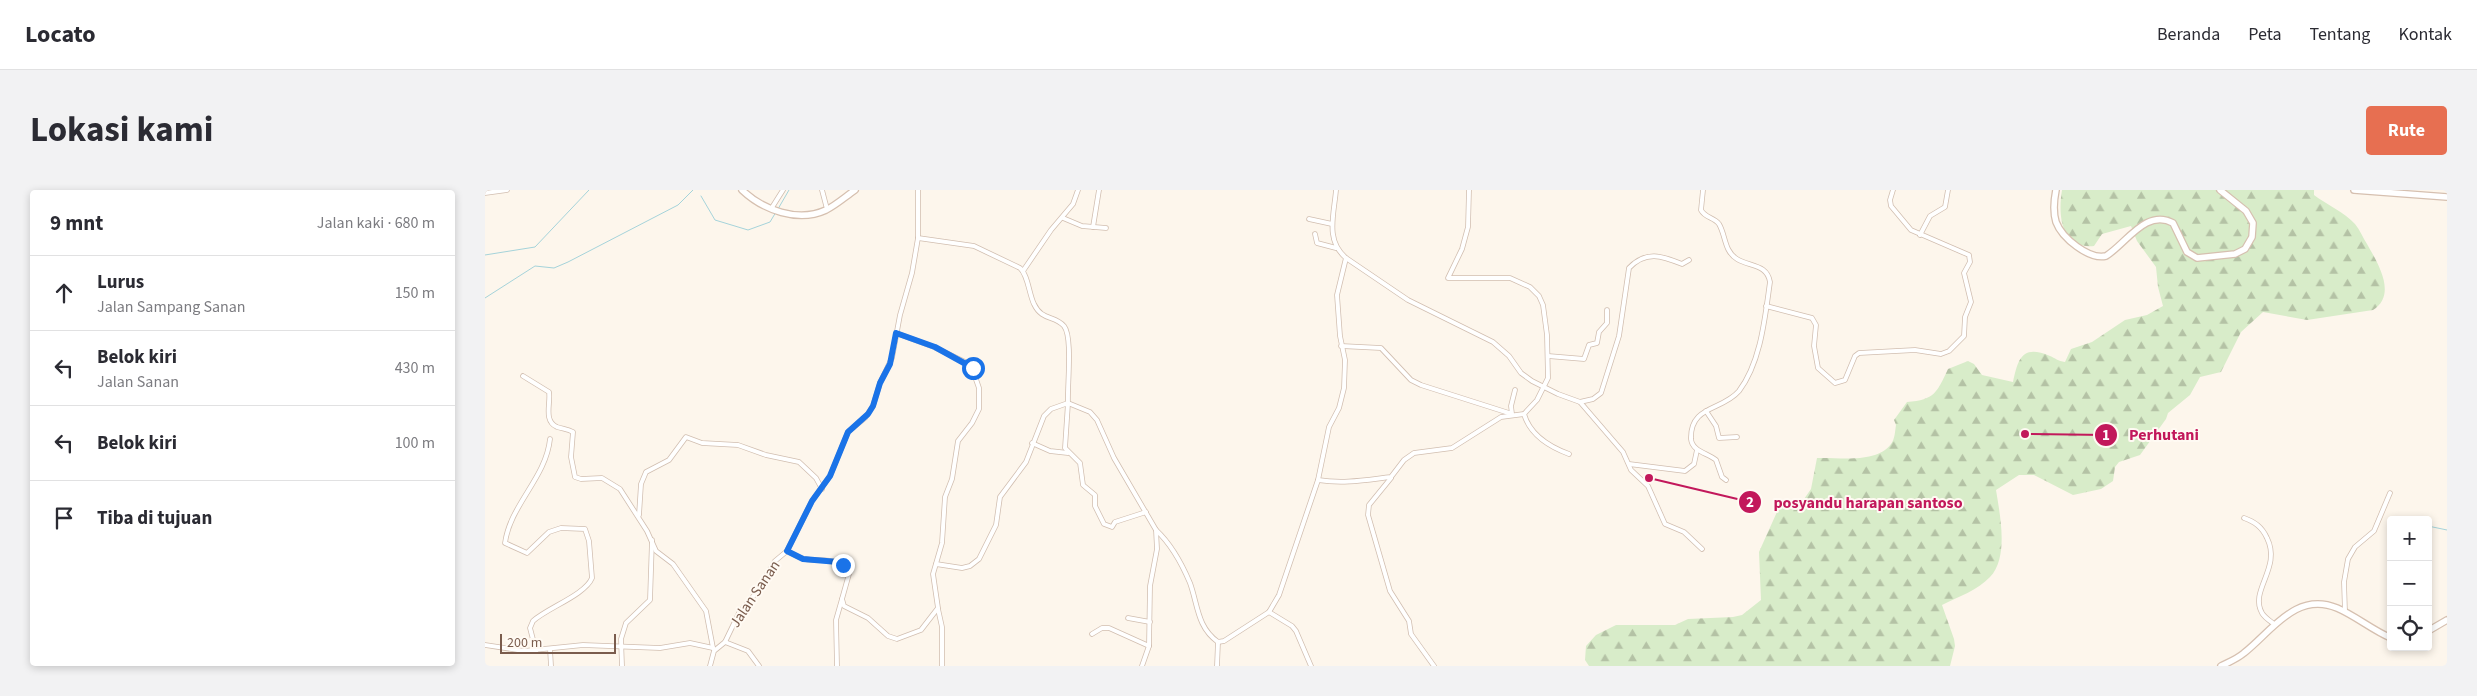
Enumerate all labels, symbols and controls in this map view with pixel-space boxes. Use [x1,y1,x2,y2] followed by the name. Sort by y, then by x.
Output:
[25,17,96,52] text: Locato
[2157,22,2220,47] text: Beranda
[2248,22,2281,47] text: Peta
[2309,22,2370,47] text: Tentang
[2398,22,2452,47] text: Kontak
[30,105,213,155] text: Lokasi kami
[2366,106,2447,155] button: Rute
[50,208,103,238] text: 9 mnt
[317,212,435,234] text: Jalan kaki · 680 m
[97,269,144,296] text: Lurus
[50,279,78,307] icon: ahead
[395,282,435,304] text: 150 m
[97,296,246,318] text: Jalan Sampang Sanan
[97,344,177,371] text: Belok kiri
[50,354,78,382] icon: left
[395,357,435,379] text: 430 m
[962,357,985,380] route start
[97,371,179,393] text: Jalan Sanan
[2094,419,2209,450] callout: Perhutani
[2129,424,2199,446] text: Perhutani
[2102,425,2110,446] text: 1
[50,429,78,457] icon: left
[97,430,177,457] text: Belok kiri
[395,432,435,454] text: 100 m
[1738,487,1972,518] callout: posyandu harapan santoso
[1746,492,1754,513] text: 2
[1773,492,1963,514] text: posyandu harapan santoso
[50,504,78,532] icon: arrive
[97,505,212,532] text: Tiba di tujuan
[2387,516,2432,651] map controls
[2387,516,2432,561] button: +
[832,554,855,577] route end
[725,556,785,632] street label: Jalan Sanan
[2387,561,2432,606] button: −
[2387,606,2432,651] button: locate
[500,631,616,654] scale bar
[507,633,542,653] text: 200 m

